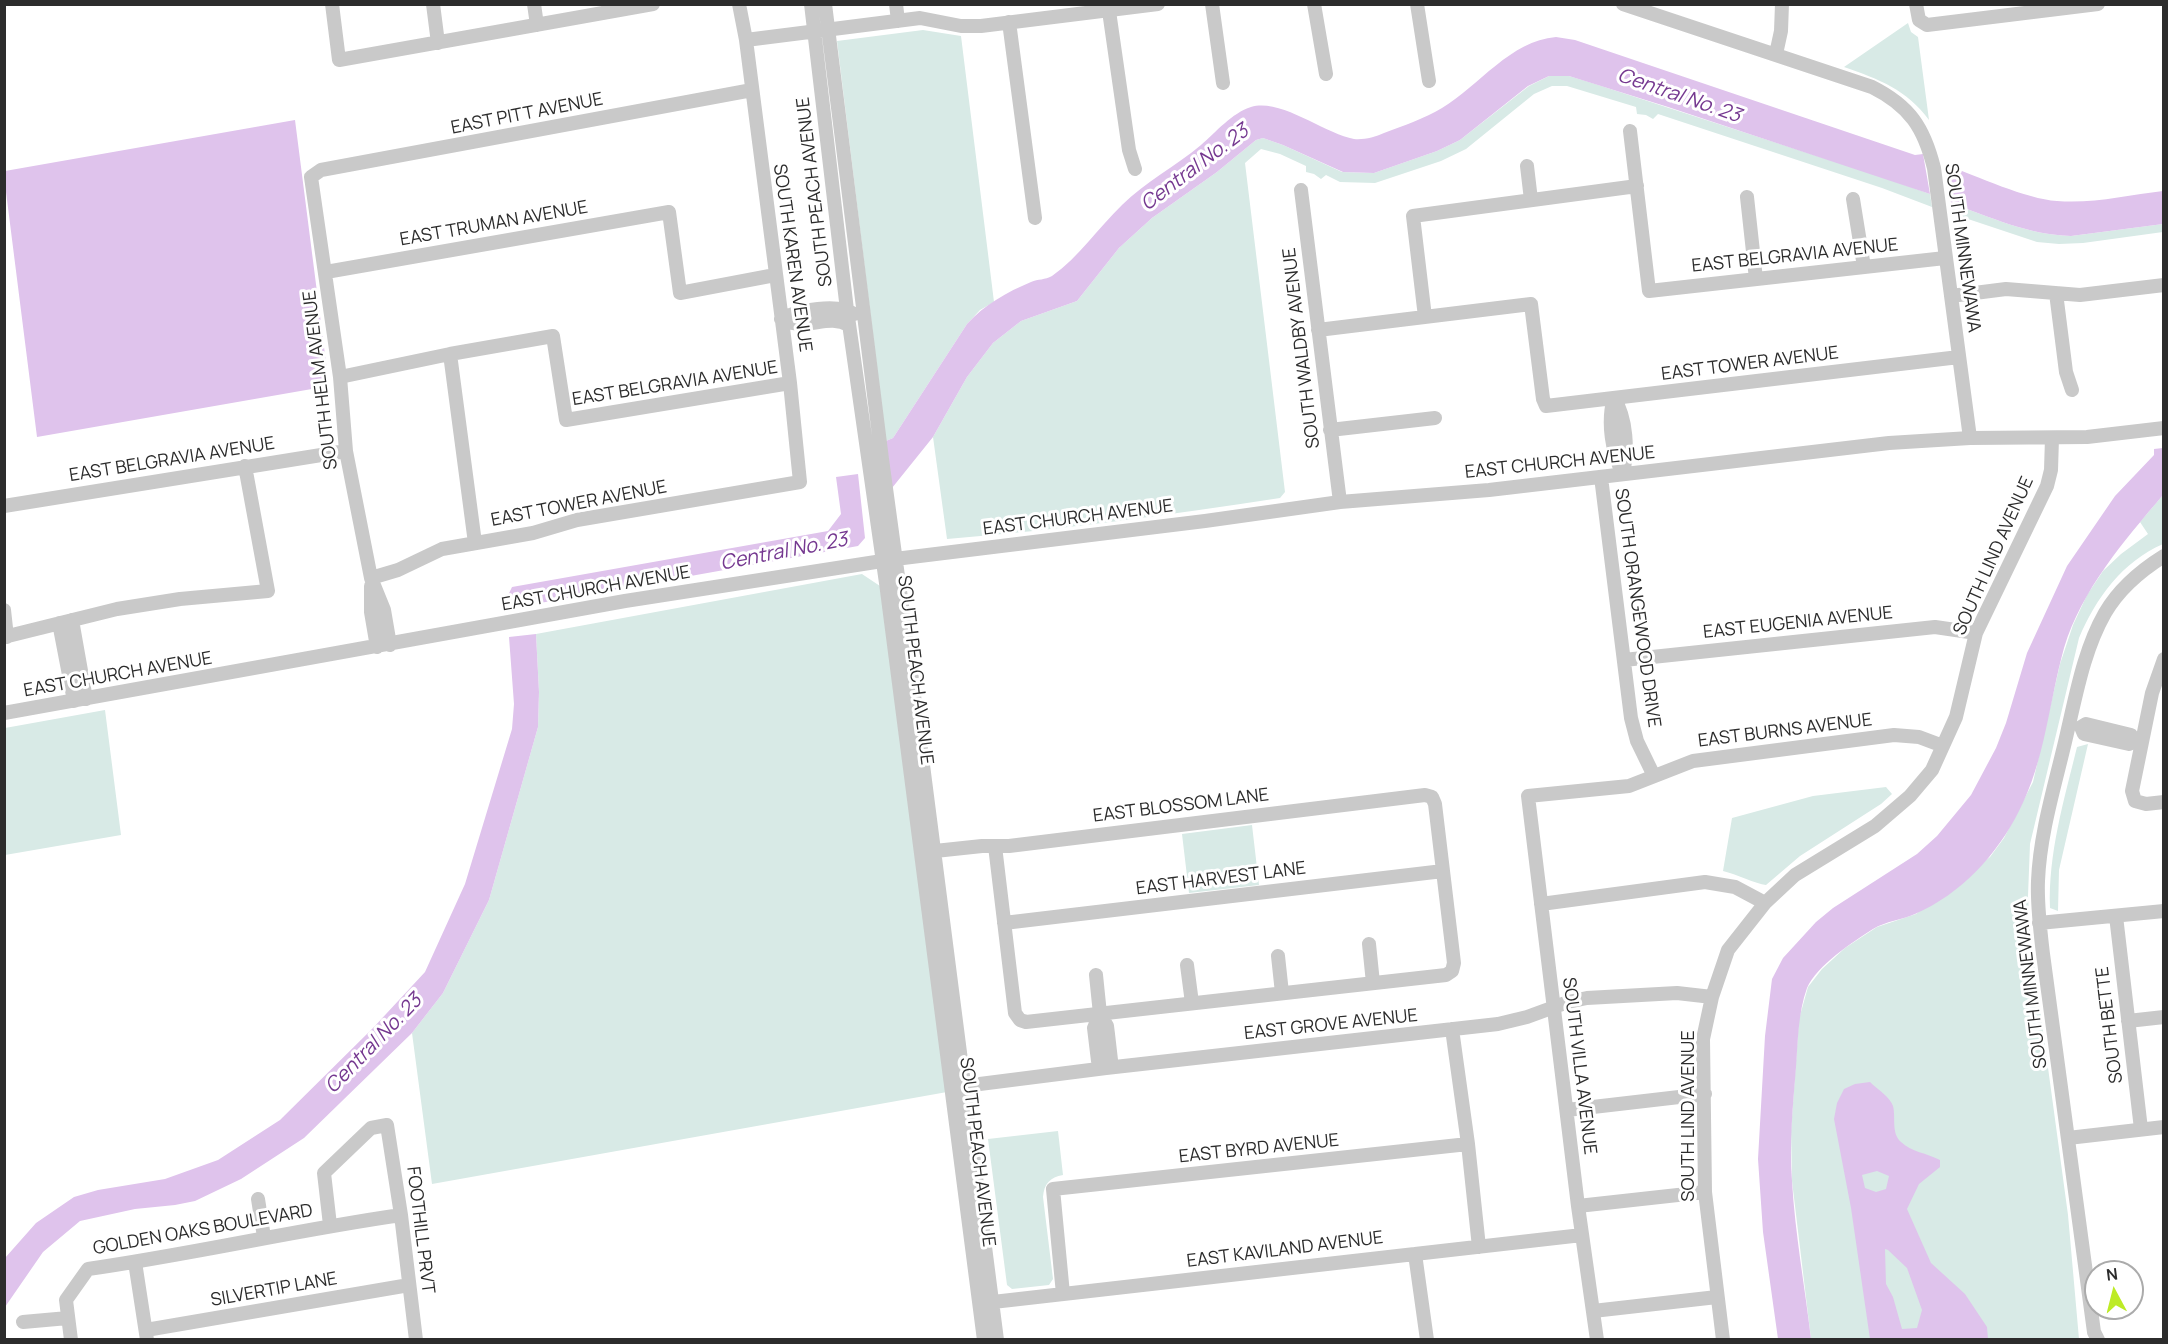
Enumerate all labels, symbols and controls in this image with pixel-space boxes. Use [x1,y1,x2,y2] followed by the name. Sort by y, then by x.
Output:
[1614,64,1744,128] water label: Central No. 23
[449,89,605,139] street label: EAST PITT AVENUE
[793,96,837,288] street label: SOUTH PEACH AVENUE
[1136,120,1254,216] water label: Central No. 23
[1939,162,1985,334] street label: SOUTH MINNEWAWA
[768,163,816,353] street label: SOUTH KAREN AVENUE
[398,197,590,251] street label: EAST TRUMAN AVENUE
[1691,234,1899,278] street label: EAST BELGRAVIA AVENUE
[1279,246,1325,450] street label: SOUTH WALDBY AVENUE
[299,289,343,471] street label: SOUTH HELM AVENUE
[1660,342,1840,386] street label: EAST TOWER AVENUE
[571,357,779,411] street label: EAST BELGRAVIA AVENUE
[68,433,276,487] street label: EAST BELGRAVIA AVENUE
[1464,442,1656,484] street label: EAST CHURCH AVENUE
[1949,473,2039,639] street label: SOUTH LIND AVENUE
[489,476,669,532] street label: EAST TOWER AVENUE
[1610,487,1664,729] street label: SOUTH ORANGEWOOD DRIVE
[982,496,1174,540] street label: EAST CHURCH AVENUE
[718,528,850,576] water label: Central No. 23
[500,562,692,616] street label: EAST CHURCH AVENUE
[893,574,937,766] street label: SOUTH PEACH AVENUE
[1702,602,1894,644] street label: EAST EUGENIA AVENUE
[22,648,214,702] street label: EAST CHURCH AVENUE
[1697,710,1873,752] street label: EAST BURNS AVENUE
[1092,784,1270,828] street label: EAST BLOSSOM LANE
[1135,858,1307,900] street label: EAST HARVEST LANE
[2010,898,2052,1070] street label: SOUTH MINNEWAWA
[2092,965,2128,1085] street label: SOUTH BETTE
[1557,976,1601,1156] street label: SOUTH VILLA AVENUE
[321,989,427,1099] water label: Central No. 23
[1243,1005,1419,1045] street label: EAST GROVE AVENUE
[1678,1030,1700,1202] street label: SOUTH LIND AVENUE
[955,1056,999,1248] street label: SOUTH PEACH AVENUE
[1178,1130,1340,1168] street label: EAST BYRD AVENUE
[401,1165,439,1295] street label: FOOTHILL PRVT
[91,1200,315,1260] street label: GOLDEN OAKS BOULEVARD
[1186,1227,1384,1273] street label: EAST KAVILAND AVENUE
[2084,1260,2144,1320] north arrow
[2105,1263,2119,1286] text: N
[209,1268,339,1312] street label: SILVERTIP LANE

